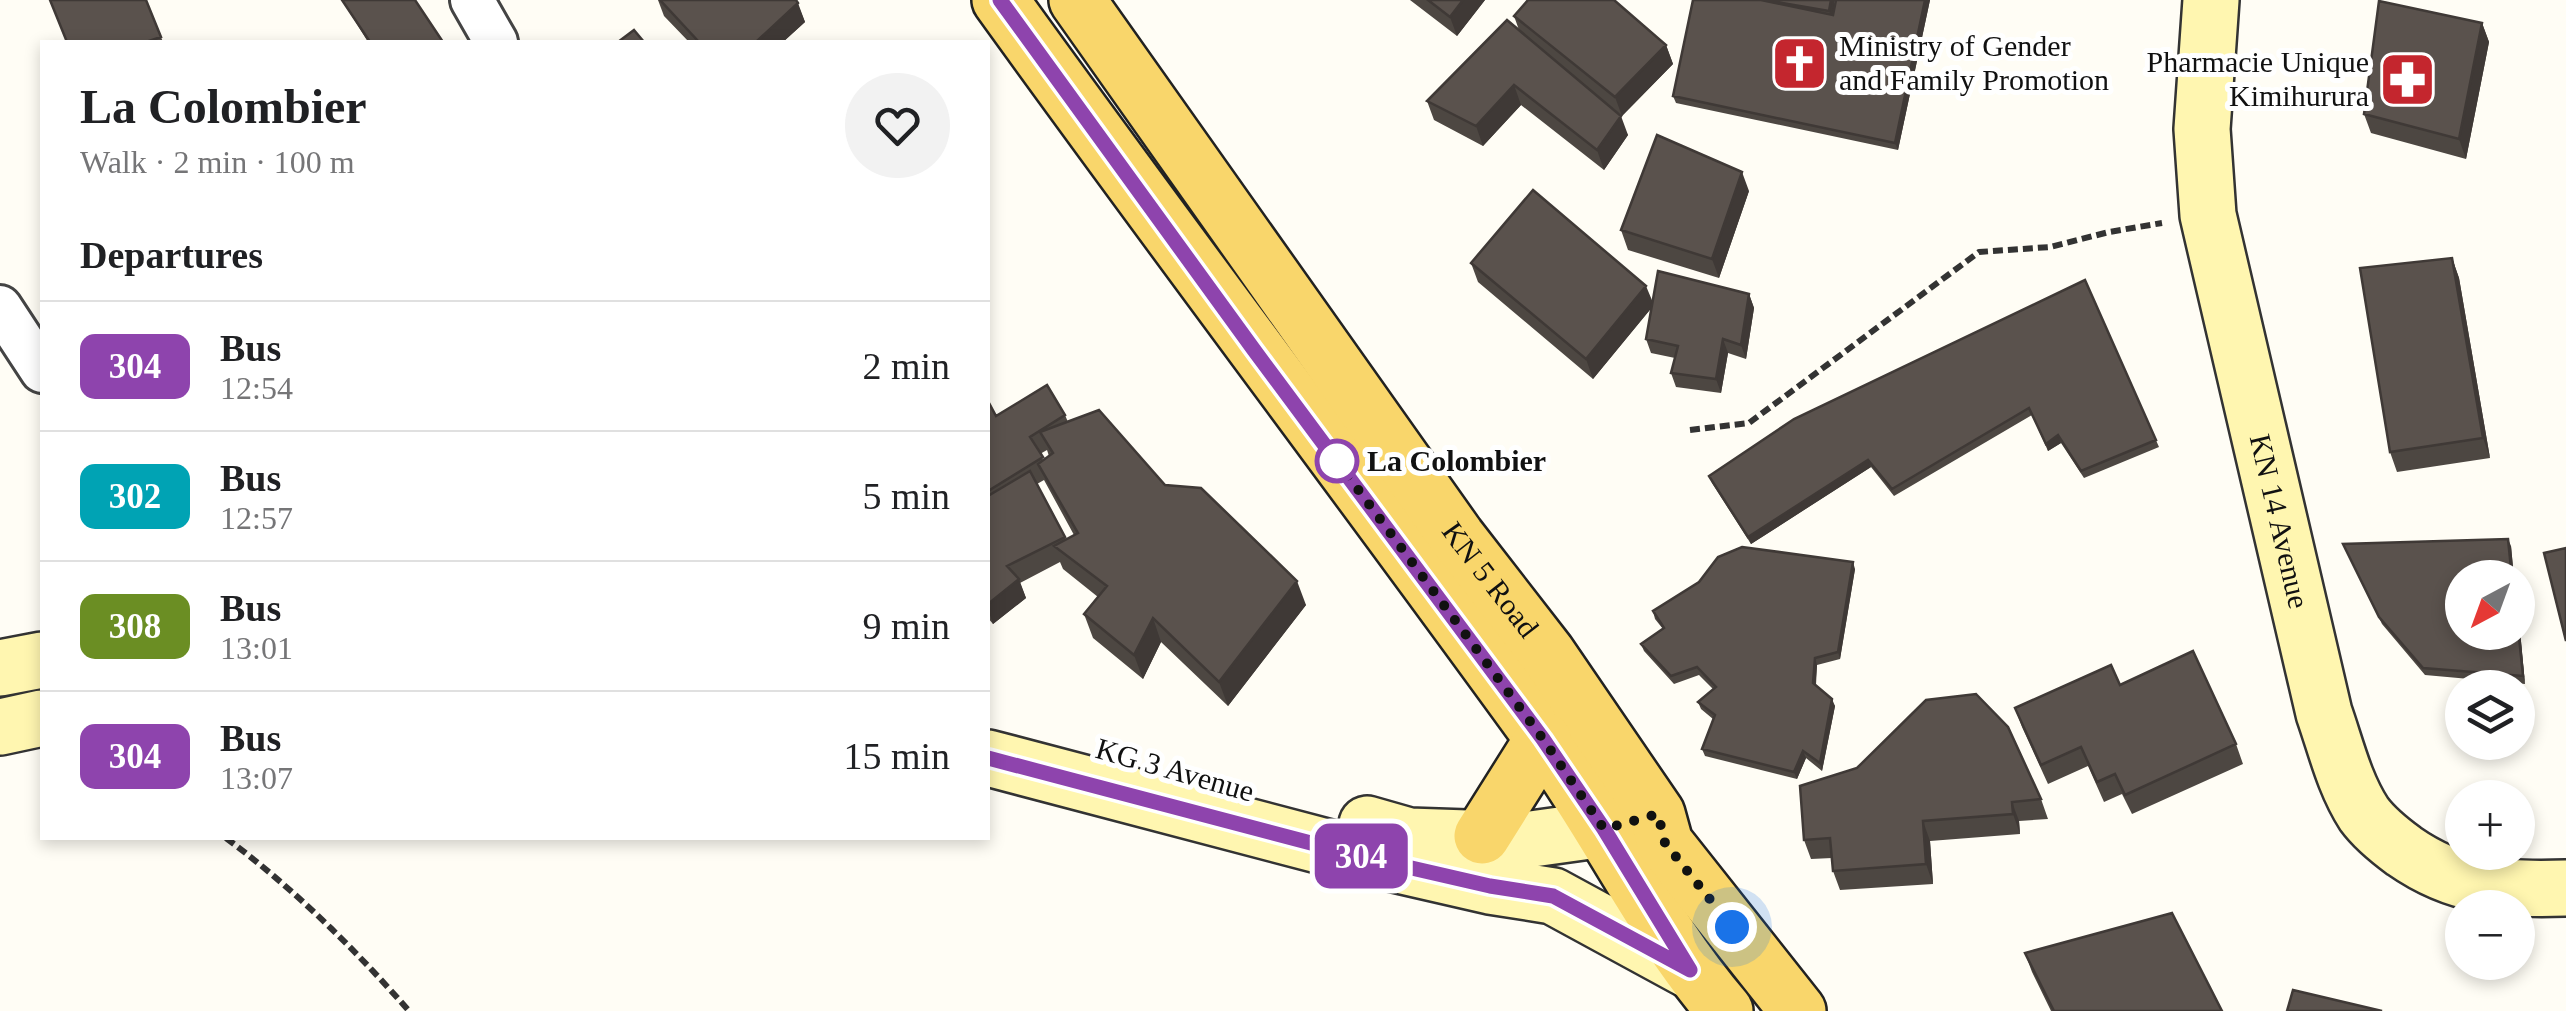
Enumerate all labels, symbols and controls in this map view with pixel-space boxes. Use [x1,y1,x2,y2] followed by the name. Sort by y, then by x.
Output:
[1839,29,2109,96] place label: Ministry of Gender and Family Promotion
[1770,33,1830,93] church icon: Ministry of Gender and Family Promotion
[2147,45,2369,112] place label: Pharmacie Unique Kimihurura
[2378,49,2438,109] pharmacy icon: Pharmacie Unique Kimihurura
[845,73,950,178] button: heart
[80,80,367,133] text: La Colombier
[80,144,355,180] text: Walk · 2 min · 100 m
[80,234,263,276] text: Departures
[220,327,281,369] text: Bus
[862,345,950,387] text: 2 min
[109,347,161,386] text: 304
[220,370,293,406] text: 12:54
[2244,431,2316,611] street label: KN 14 Avenue
[1316,440,1358,482] marker: La Colombier
[1367,444,1546,477] place label: La Colombier
[220,457,281,499] text: Bus
[862,475,950,517] text: 5 min
[109,477,161,516] text: 302
[220,500,293,536] text: 12:57
[1436,516,1546,644] street label: KN 5 Road
[2445,560,2535,650] north arrow
[2445,560,2535,980] map controls
[220,587,281,629] text: Bus
[862,605,950,647] text: 9 min
[109,607,161,646] text: 308
[220,630,293,666] text: 13:01
[2445,670,2535,760] button: layers
[220,717,281,759] text: Bus
[1092,731,1258,808] street label: KG 3 Avenue
[843,735,950,777] text: 15 min
[109,737,161,776] text: 304
[220,760,293,796] text: 13:07
[2445,780,2535,870] button: +
[1304,824,1418,888] line badge: 304
[1335,837,1387,876] text: 304
[2445,890,2535,980] button: −
[1707,902,1757,952] your location

